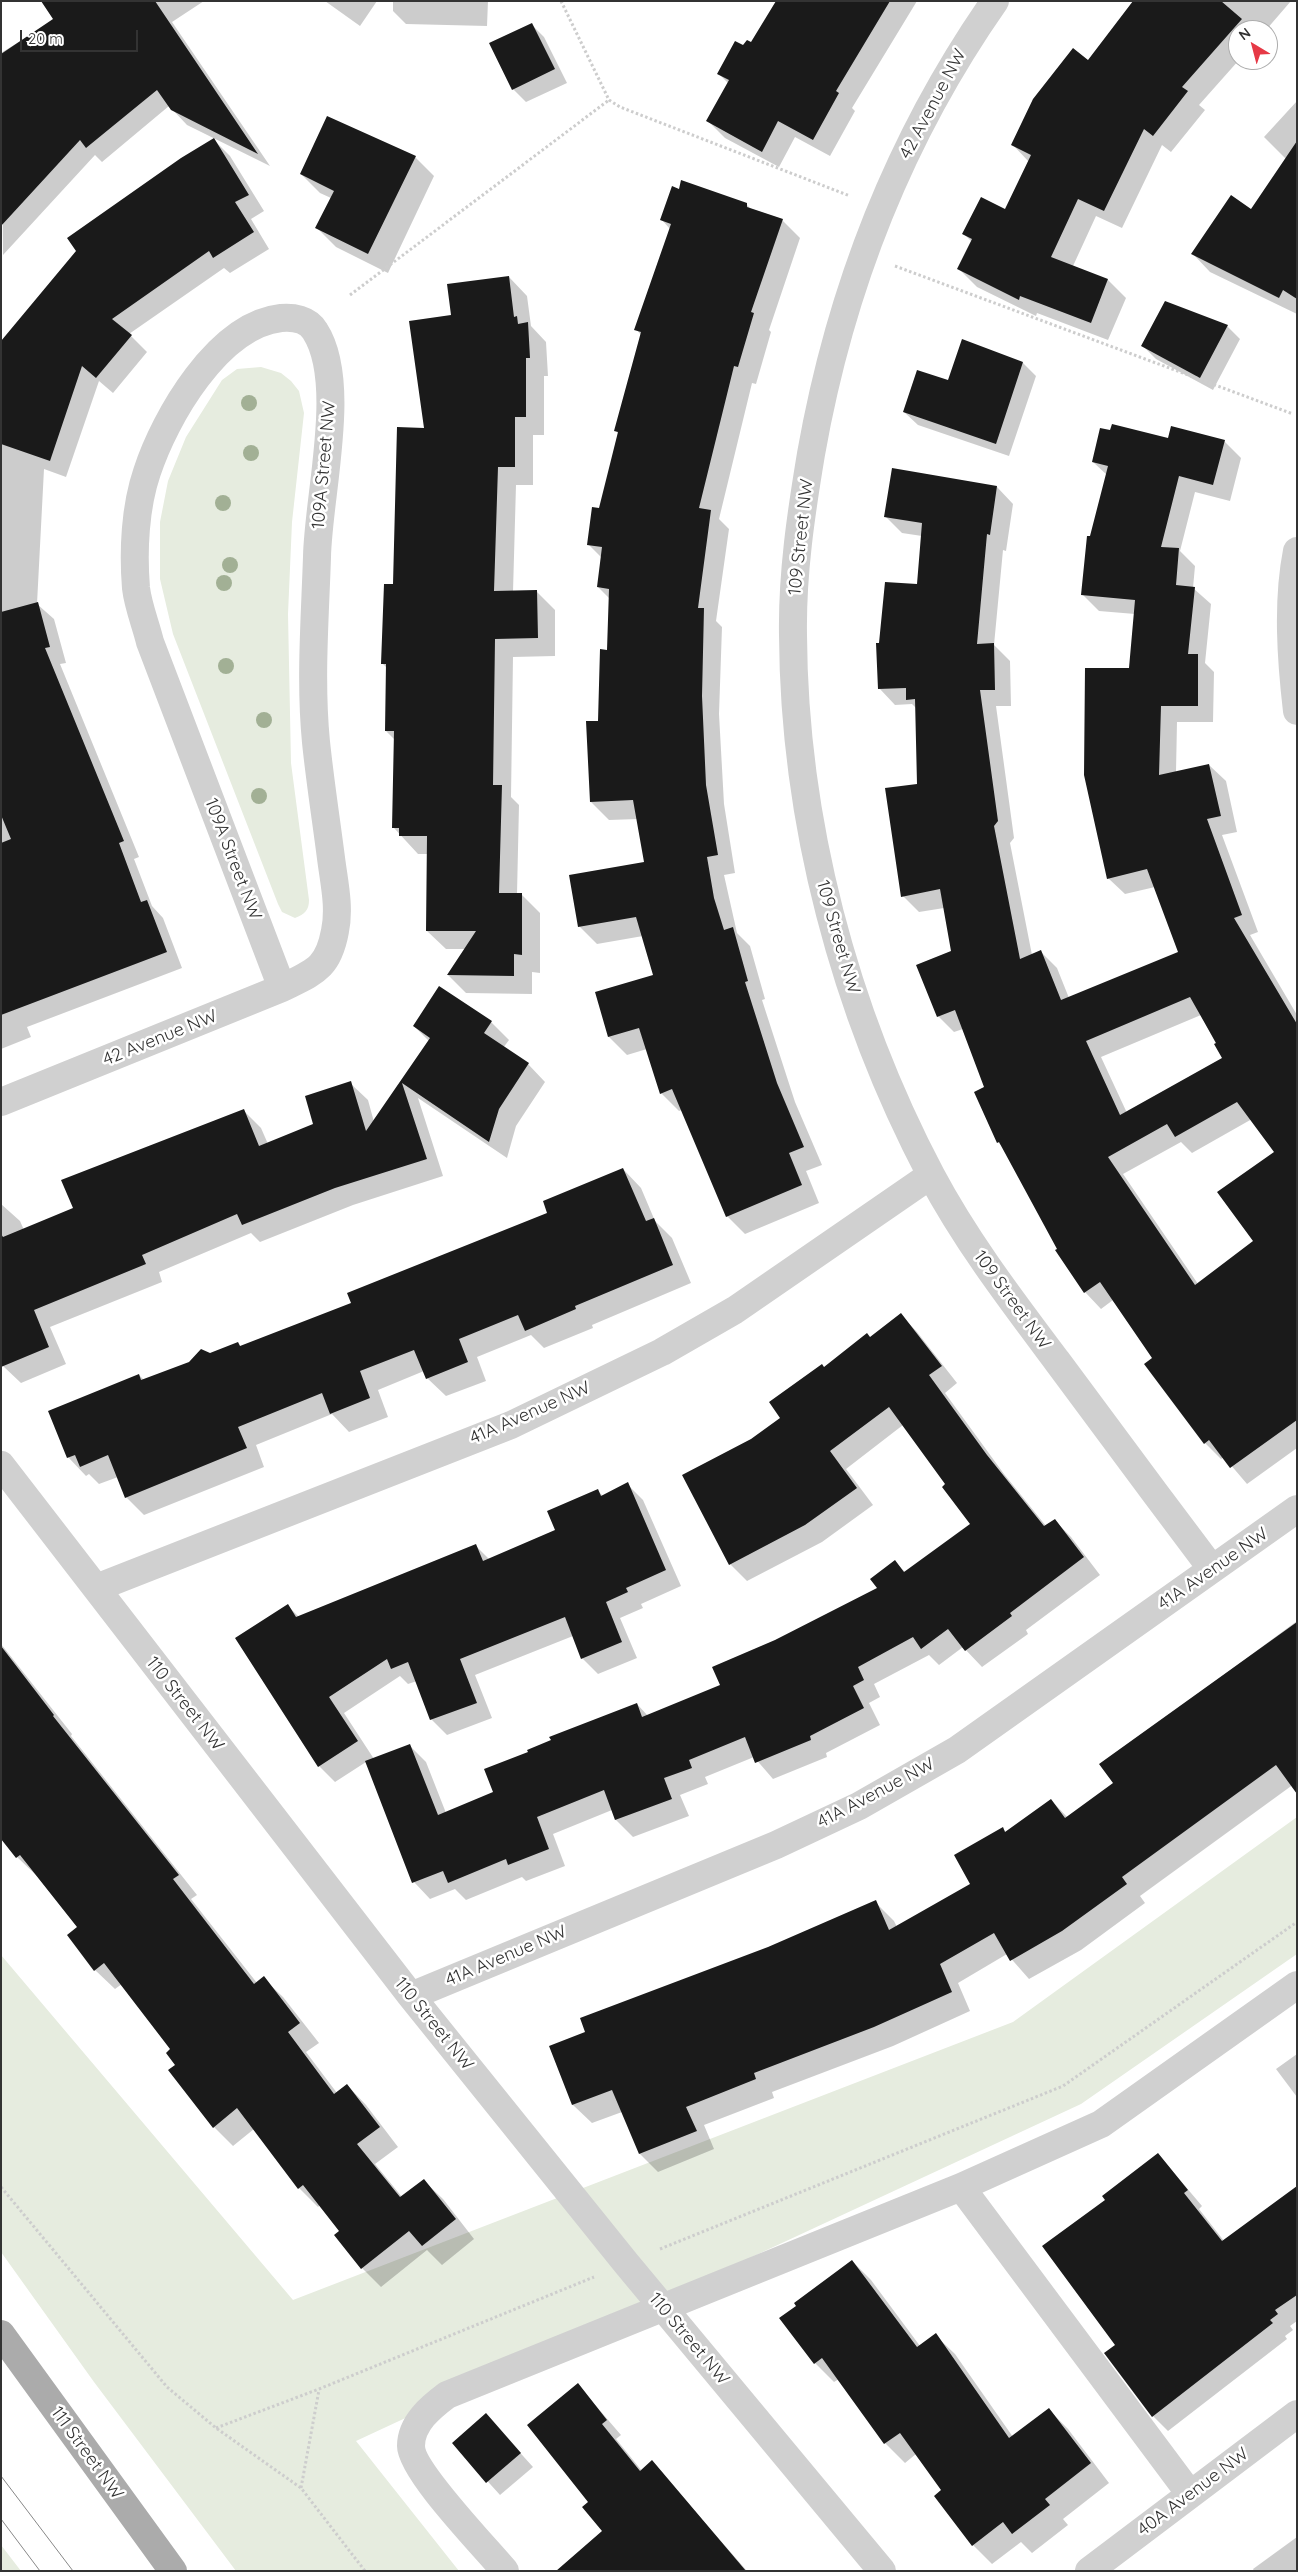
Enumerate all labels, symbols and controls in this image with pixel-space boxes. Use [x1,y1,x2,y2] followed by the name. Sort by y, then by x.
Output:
[22,20,140,52] scale bar
[1228,20,1278,70] north arrow
[1235,24,1254,44] text: N
[28,29,63,48] text: 20 m
[895,45,971,163] street label: 42 Avenue NW
[308,400,340,530] street label: 109A Street NW
[784,478,818,596] street label: 109 Street NW
[200,795,266,923] street label: 109A Street NW
[812,878,864,996] street label: 109 Street NW
[100,1005,220,1071] street label: 42 Avenue NW
[969,1246,1055,1354] street label: 109 Street NW
[466,1377,594,1449] street label: 41A Avenue NW
[1154,1523,1272,1615] street label: 41A Avenue NW
[142,1653,228,1755] street label: 110 Street NW
[814,1753,938,1833] street label: 41A Avenue NW
[442,1921,570,1991] street label: 41A Avenue NW
[390,1973,478,2075] street label: 110 Street NW
[644,2289,734,2389] street label: 110 Street NW
[46,2402,128,2504] street label: 111 Street NW
[1133,2443,1253,2541] street label: 40A Avenue NW

